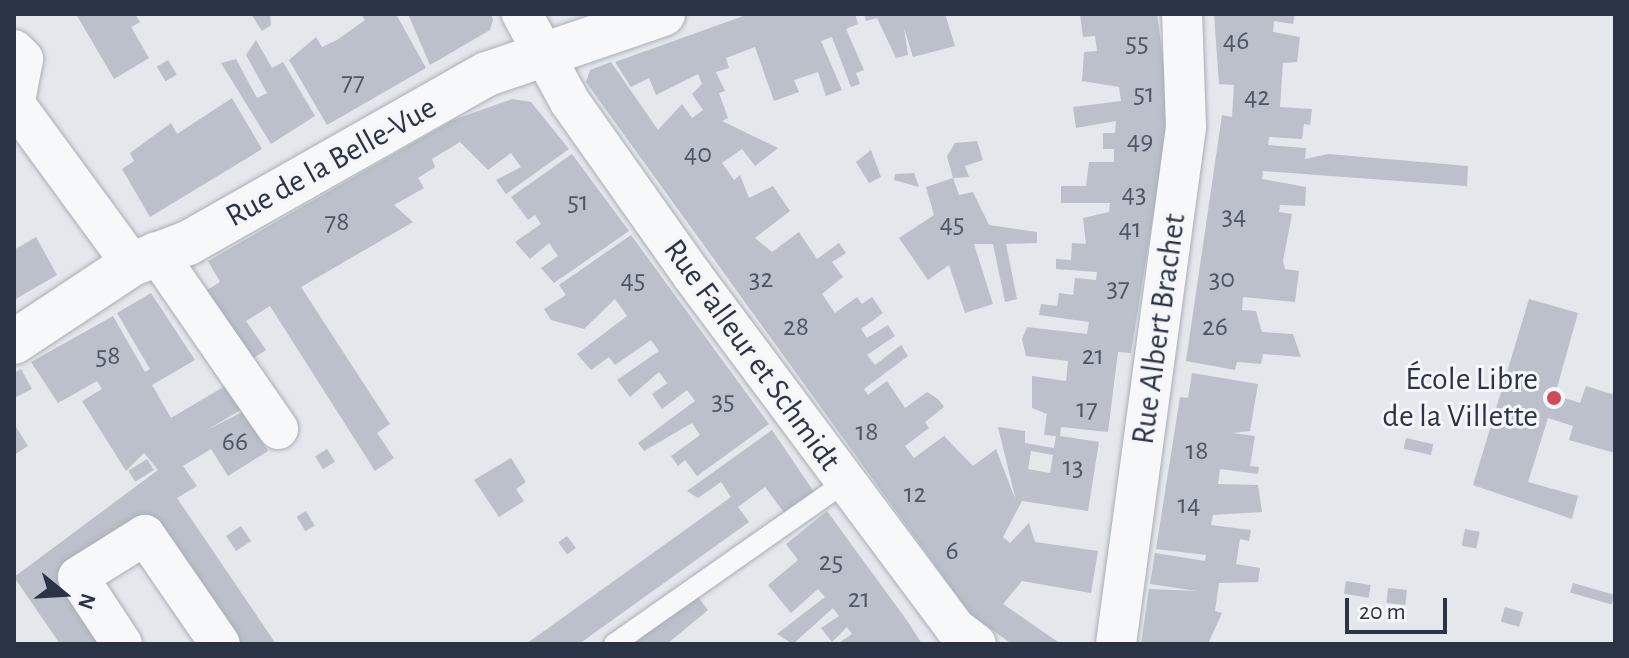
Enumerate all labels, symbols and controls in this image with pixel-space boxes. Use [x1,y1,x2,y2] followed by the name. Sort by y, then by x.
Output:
[1223,24,1249,58] house number: 46
[1125,26,1149,60] house number: 55
[341,65,365,99] house number: 77
[1133,77,1155,111] house number: 51
[1244,80,1270,114] house number: 42
[219,88,443,236] street label: Rue de la Belle-Vue
[1127,124,1153,158] house number: 49
[684,137,712,171] house number: 40
[1121,177,1147,211] house number: 43
[567,185,589,219] house number: 51
[1221,199,1247,233] house number: 34
[325,205,349,239] house number: 78
[939,207,965,241] house number: 45
[1124,211,1194,447] street label: Rue Albert Brachet
[1118,212,1142,246] house number: 41
[655,232,849,478] street label: Rue Falleur et Schmidt
[749,262,773,296] house number: 32
[1209,262,1235,296] house number: 30
[620,263,646,297] house number: 45
[1106,271,1130,305] house number: 37
[783,310,809,344] house number: 28
[1202,310,1228,344] house number: 26
[96,339,120,373] house number: 58
[1082,339,1104,373] house number: 21
[1382,361,1538,436] place label: École Libre de la Villette
[711,384,735,418] house number: 35
[1545,389,1563,407] marker: École Libre de la Villette
[1076,392,1098,426] house number: 17
[856,415,878,449] house number: 18
[222,425,248,459] house number: 66
[1186,434,1208,468] house number: 18
[1062,450,1084,484] house number: 13
[904,477,926,511] house number: 12
[1177,488,1201,522] house number: 14
[945,534,959,568] house number: 6
[819,545,843,579] house number: 25
[24,554,104,634] north arrow
[848,582,870,616] house number: 21
[1349,582,1451,632] scale bar
[74,591,100,612] text: N
[1359,600,1406,624] text: 20 m

